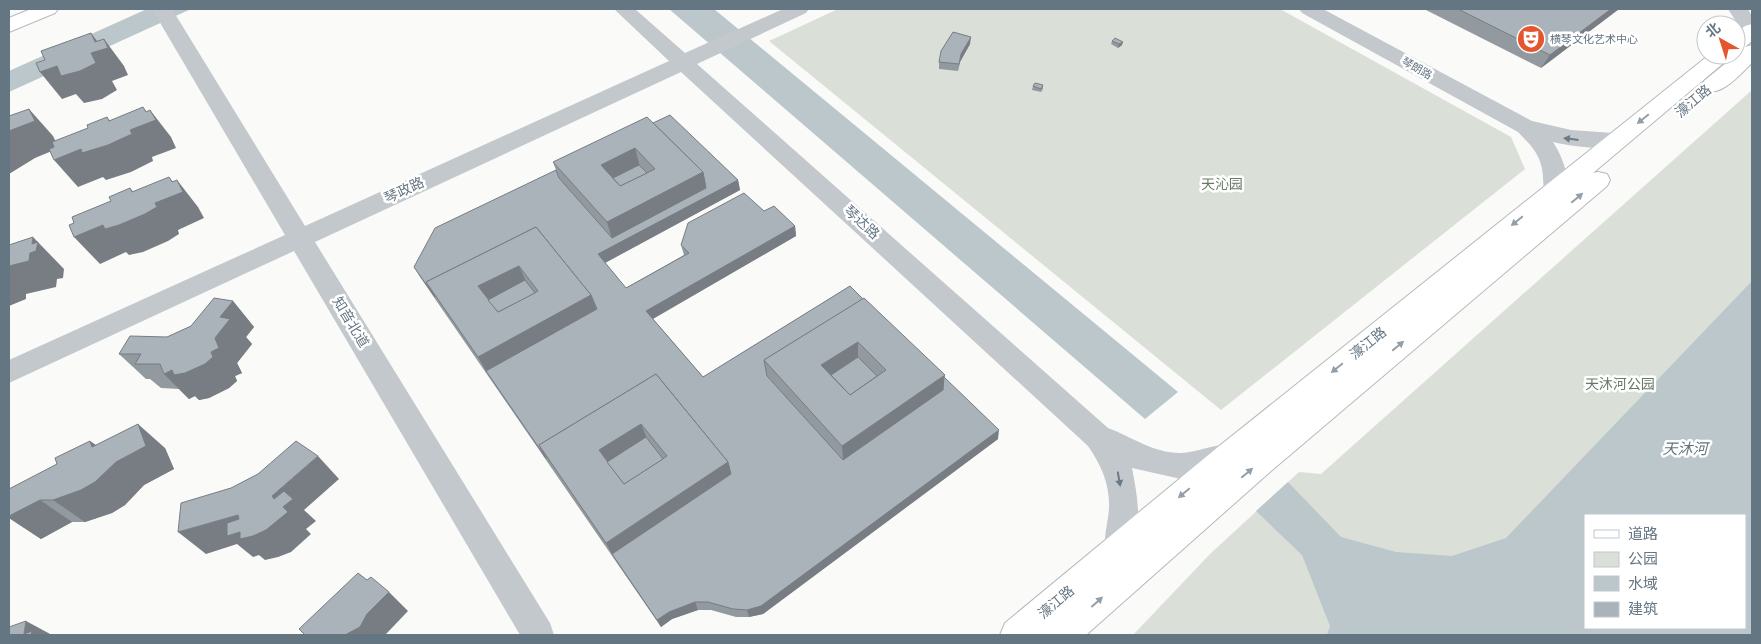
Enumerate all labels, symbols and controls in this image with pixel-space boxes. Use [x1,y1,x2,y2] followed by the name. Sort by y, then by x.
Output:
[1696,15,1746,65] north arrow
[1702,19,1723,41] text: 北
[1516,24,1546,54] theatre icon: 横琴文化艺术中心
[1550,33,1638,45] place label: 横琴文化艺术中心
[1400,55,1434,81] street label: 琴朗路
[1672,81,1714,121] street label: 濠江路
[1637,113,1650,124] one-way arrow
[1563,135,1579,143] one-way arrow
[382,174,426,206] street label: 琴政路
[1201,176,1243,192] park label: 天沁园
[1570,192,1583,203] one-way arrow
[841,202,883,242] street label: 琴达路
[1511,216,1524,227] one-way arrow
[330,294,372,350] street label: 知音北道
[1347,324,1389,362] street label: 濠江路
[1391,341,1404,352] one-way arrow
[1331,363,1344,374] one-way arrow
[1585,376,1655,392] park label: 天沐河公园
[1662,440,1710,457] water label: 天沐河
[1240,467,1252,479] one-way arrow
[1116,472,1124,488] one-way arrow
[1178,488,1191,499] one-way arrow
[1584,514,1746,629] legend
[1628,525,1658,542] text: 道路
[1628,550,1658,567] text: 公园
[1628,575,1658,592] text: 水域
[1035,582,1077,622] street label: 濠江路
[1091,597,1104,608] one-way arrow
[1628,600,1658,617] text: 建筑

